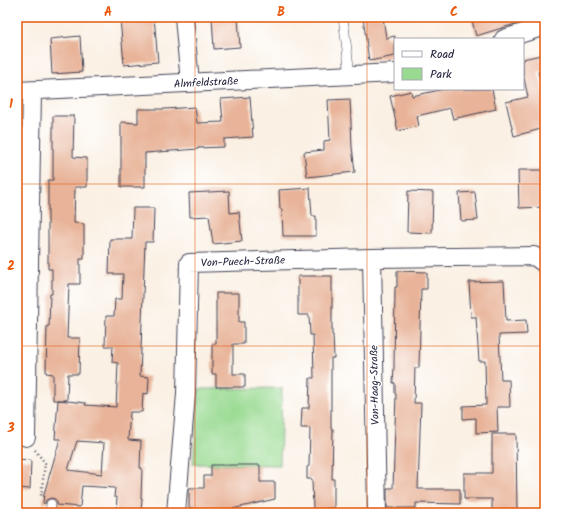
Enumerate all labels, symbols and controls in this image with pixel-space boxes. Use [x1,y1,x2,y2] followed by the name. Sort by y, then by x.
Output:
[104,2,112,23] text: A
[277,2,285,23] text: B
[450,2,458,23] text: C
[394,38,524,90] legend
[430,45,455,64] text: Road
[430,65,452,84] text: Park
[173,72,239,94] street label: Almfeldstraße
[9,94,13,115] text: 1
[201,252,285,272] street label: Von-Puech-Straße
[7,256,15,277] text: 2
[365,345,385,425] street label: Von-Haag-Straße
[6,418,15,439] text: 3

